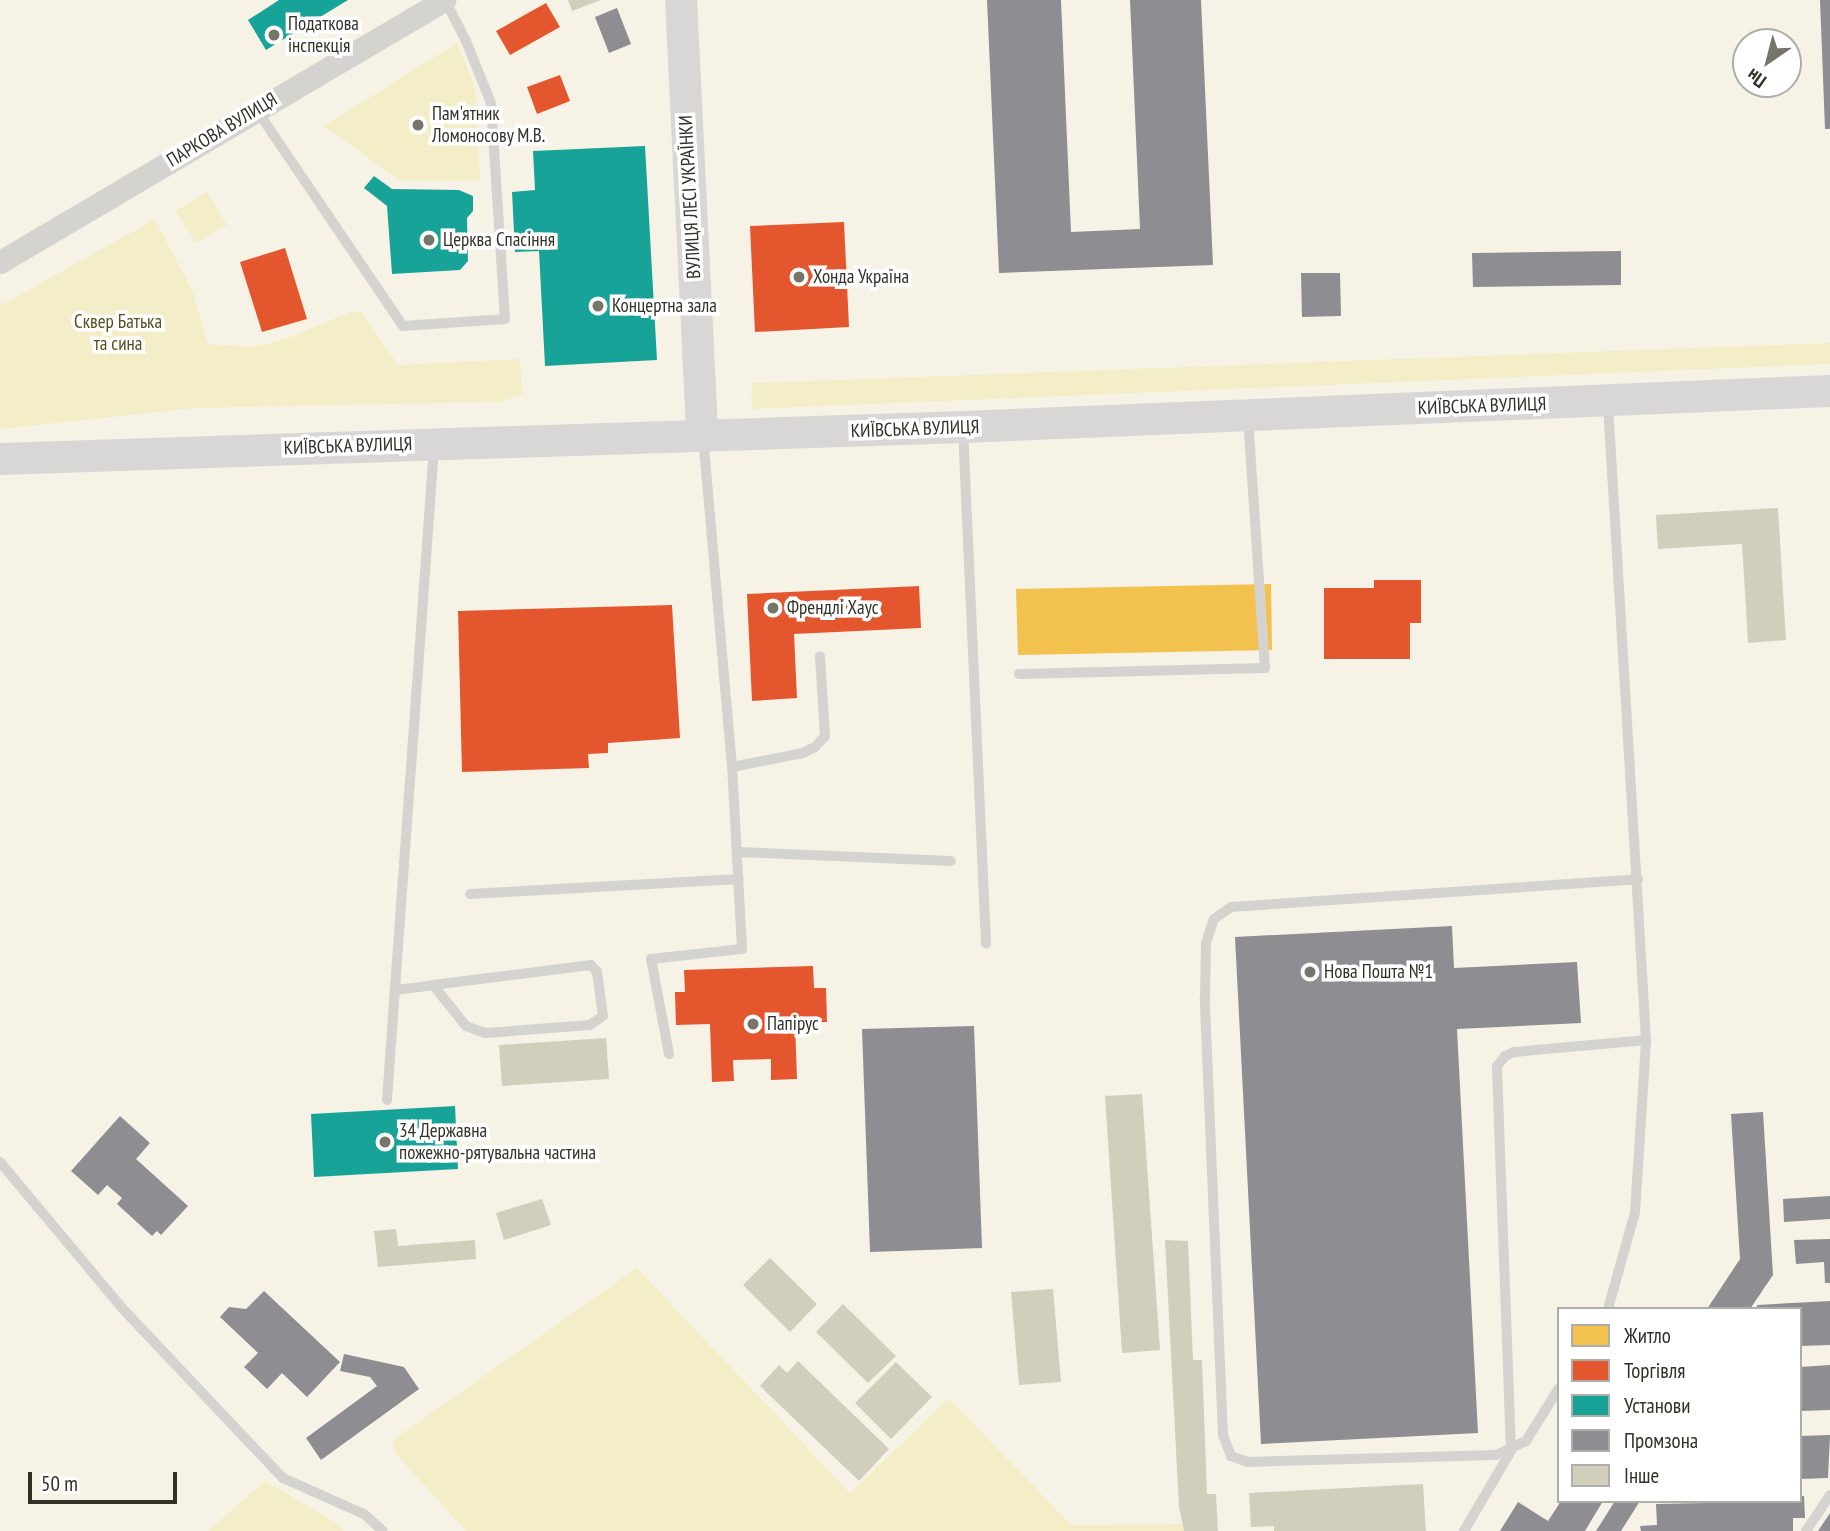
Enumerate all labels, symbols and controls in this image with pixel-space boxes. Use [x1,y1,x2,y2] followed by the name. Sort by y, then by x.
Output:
[288,13,359,57] place label: Податкова інспекція
[266,27,282,43] marker: Податкова інспекція
[1732,28,1802,98] north arrow
[1742,63,1771,94] text: Пн
[162,88,282,172] street label: ПАРКОВА ВУЛИЦЯ
[432,103,546,147] place label: Пам'ятник Ломоносову М.В.
[674,114,706,280] street label: ВУЛИЦЯ ЛЕСІ УКРАЇНКИ
[410,117,426,133] marker: Пам'ятник Ломоносову М.В.
[443,229,555,251] place label: Церква Спасіння
[421,232,437,248] marker: Церква Спасіння
[813,266,910,288] place label: Хонда Україна
[791,269,807,285] marker: Хонда Україна
[612,295,717,317] place label: Концертна зала
[590,298,606,314] marker: Концертна зала
[74,311,162,355] park label: Сквер Батька та сина
[1417,392,1547,420] street label: КИЇВСЬКА ВУЛИЦЯ
[850,415,980,443] street label: КИЇВСЬКА ВУЛИЦЯ
[283,432,413,460] street label: КИЇВСЬКА ВУЛИЦЯ
[787,597,879,619] place label: Френдлі Хаус
[765,600,781,616] marker: Френдлі Хаус
[1324,961,1433,983] place label: Нова Пошта №1
[1302,964,1318,980] marker: Нова Пошта №1
[767,1013,819,1035] place label: Папірус
[745,1016,761,1032] marker: Папірус
[399,1120,596,1164] place label: 34 Державна пожежно-рятувальна частина
[377,1134,393,1150] marker: 34 Державна пожежно-рятувальна частина
[1557,1307,1802,1503] legend
[1624,1322,1671,1349] text: Житло
[1624,1357,1685,1384] text: Торгівля
[1624,1392,1691,1419] text: Установи
[1624,1427,1698,1454] text: Промзона
[32,1458,180,1502] scale bar
[1624,1462,1659,1489] text: Інше
[41,1470,78,1497] text: 50 m

